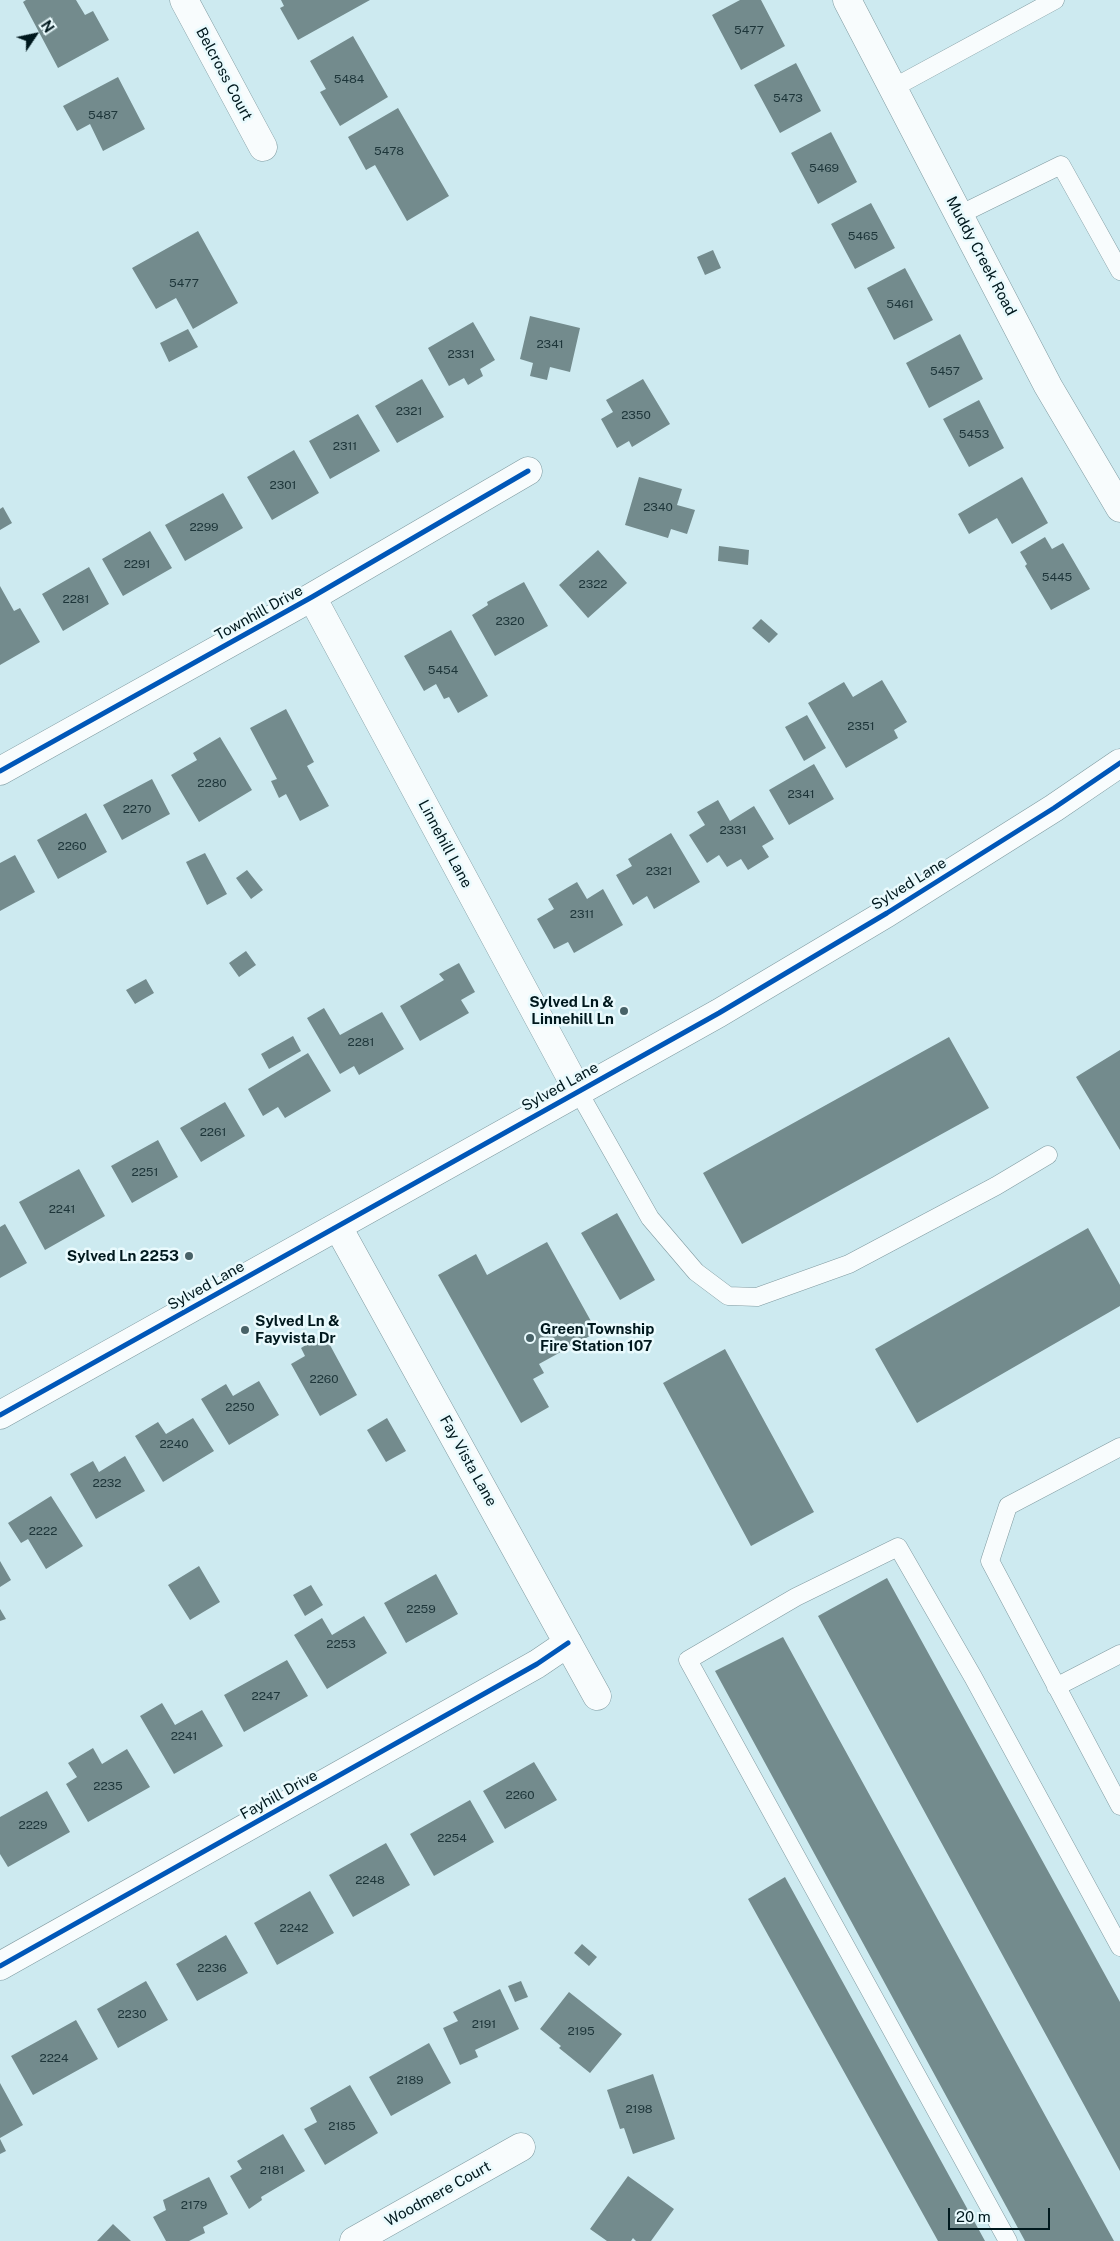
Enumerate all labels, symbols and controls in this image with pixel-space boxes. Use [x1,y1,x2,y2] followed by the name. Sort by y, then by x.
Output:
[10,10,60,60] north arrow
[38,18,57,36] text: N
[734,23,764,37] house number: 5477
[192,24,256,124] street label: Belcross Court
[334,72,364,86] house number: 5484
[773,91,803,105] house number: 5473
[88,108,118,122] house number: 5487
[374,144,404,158] house number: 5478
[809,161,839,175] house number: 5469
[942,193,1020,319] street label: Muddy Creek Road
[848,229,878,243] house number: 5465
[169,276,199,290] house number: 5477
[886,297,914,311] house number: 5461
[536,337,564,351] house number: 2341
[447,347,475,361] house number: 2331
[930,364,960,378] house number: 5457
[396,404,422,418] house number: 2321
[621,408,651,422] house number: 2350
[959,427,989,441] house number: 5453
[333,439,357,453] house number: 2311
[270,478,296,492] house number: 2301
[643,500,673,514] house number: 2340
[189,520,219,534] house number: 2299
[124,557,150,571] house number: 2291
[1042,570,1072,584] house number: 5445
[578,577,608,591] house number: 2322
[212,582,306,644] street label: Townhill Drive
[63,592,89,606] house number: 2281
[495,614,525,628] house number: 2320
[428,663,458,677] house number: 5454
[847,719,875,733] house number: 2351
[197,776,227,790] house number: 2280
[787,787,815,801] house number: 2341
[414,797,476,891] street label: Linnehill Lane
[123,802,151,816] house number: 2270
[719,823,747,837] house number: 2331
[57,839,87,853] house number: 2260
[868,854,950,914] street label: Sylved Lane
[646,864,672,878] house number: 2321
[570,907,594,921] house number: 2311
[529,993,614,1028] place label: Sylved Ln & Linnehill Ln
[618,1005,630,1017] marker: Sylved Ln & Linnehill Ln
[348,1035,374,1049] house number: 2281
[519,1059,601,1115] street label: Sylved Lane
[200,1125,226,1139] house number: 2261
[132,1165,158,1179] house number: 2251
[49,1202,75,1216] house number: 2241
[67,1247,179,1265] place label: Sylved Ln 2253
[183,1250,195,1262] marker: Sylved Ln 2253
[165,1258,247,1314] street label: Sylved Lane
[255,1312,340,1347] place label: Sylved Ln & Fayvista Dr
[540,1320,654,1355] place label: Green Township Fire Station 107
[239,1324,251,1336] marker: Sylved Ln & Fayvista Dr
[524,1332,536,1344] marker: Green Township Fire Station 107
[309,1372,339,1386] house number: 2260
[225,1400,255,1414] house number: 2250
[436,1412,500,1510] street label: Fay Vista Lane
[159,1437,189,1451] house number: 2240
[92,1476,122,1490] house number: 2232
[29,1524,57,1538] house number: 2222
[406,1602,436,1616] house number: 2259
[326,1637,356,1651] house number: 2253
[251,1689,281,1703] house number: 2247
[171,1729,197,1743] house number: 2241
[237,1766,321,1824] street label: Fayhill Drive
[93,1779,123,1793] house number: 2235
[505,1788,535,1802] house number: 2260
[19,1818,47,1832] house number: 2229
[437,1831,467,1845] house number: 2254
[355,1873,385,1887] house number: 2248
[280,1921,308,1935] house number: 2242
[197,1961,227,1975] house number: 2236
[117,2007,147,2021] house number: 2230
[472,2017,496,2031] house number: 2191
[567,2024,595,2038] house number: 2195
[40,2051,68,2065] house number: 2224
[396,2073,424,2087] house number: 2189
[625,2102,653,2116] house number: 2198
[328,2119,356,2133] house number: 2185
[382,2158,494,2230] street label: Woodmere Court
[260,2163,284,2177] house number: 2181
[181,2198,207,2212] house number: 2179
[950,2198,1052,2230] scale bar
[956,2208,991,2225] text: 20 m

